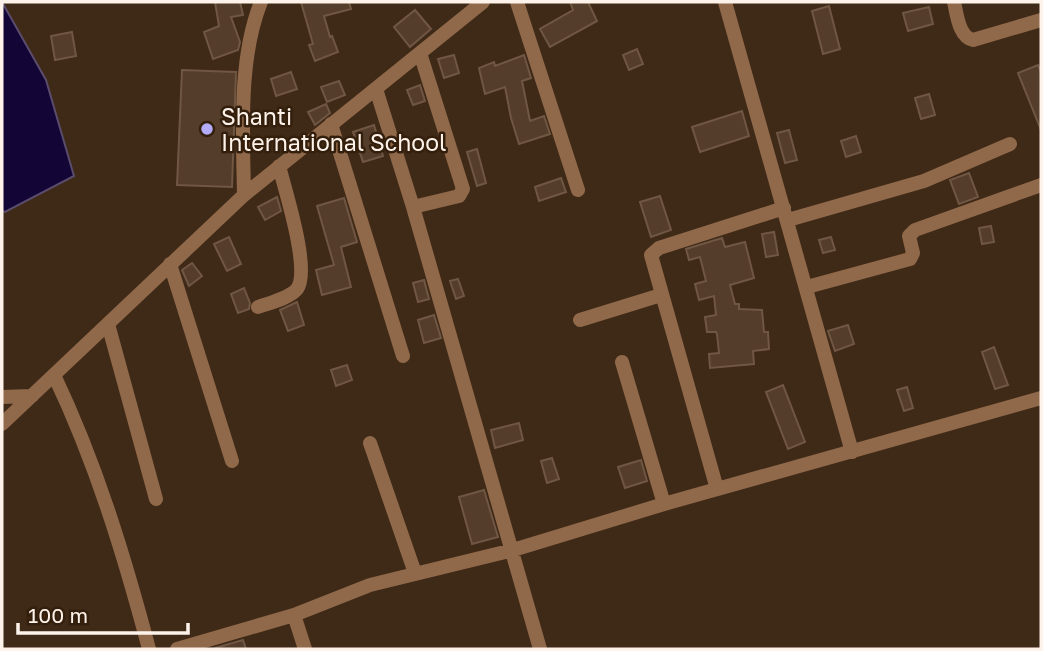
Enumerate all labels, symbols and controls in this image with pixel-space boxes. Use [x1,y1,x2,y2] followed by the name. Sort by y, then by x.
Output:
[221,102,446,156] place label: Shanti International School
[199,121,215,137] marker: Shanti International School
[18,592,187,636] scale bar
[28,602,88,628] text: 100 m

